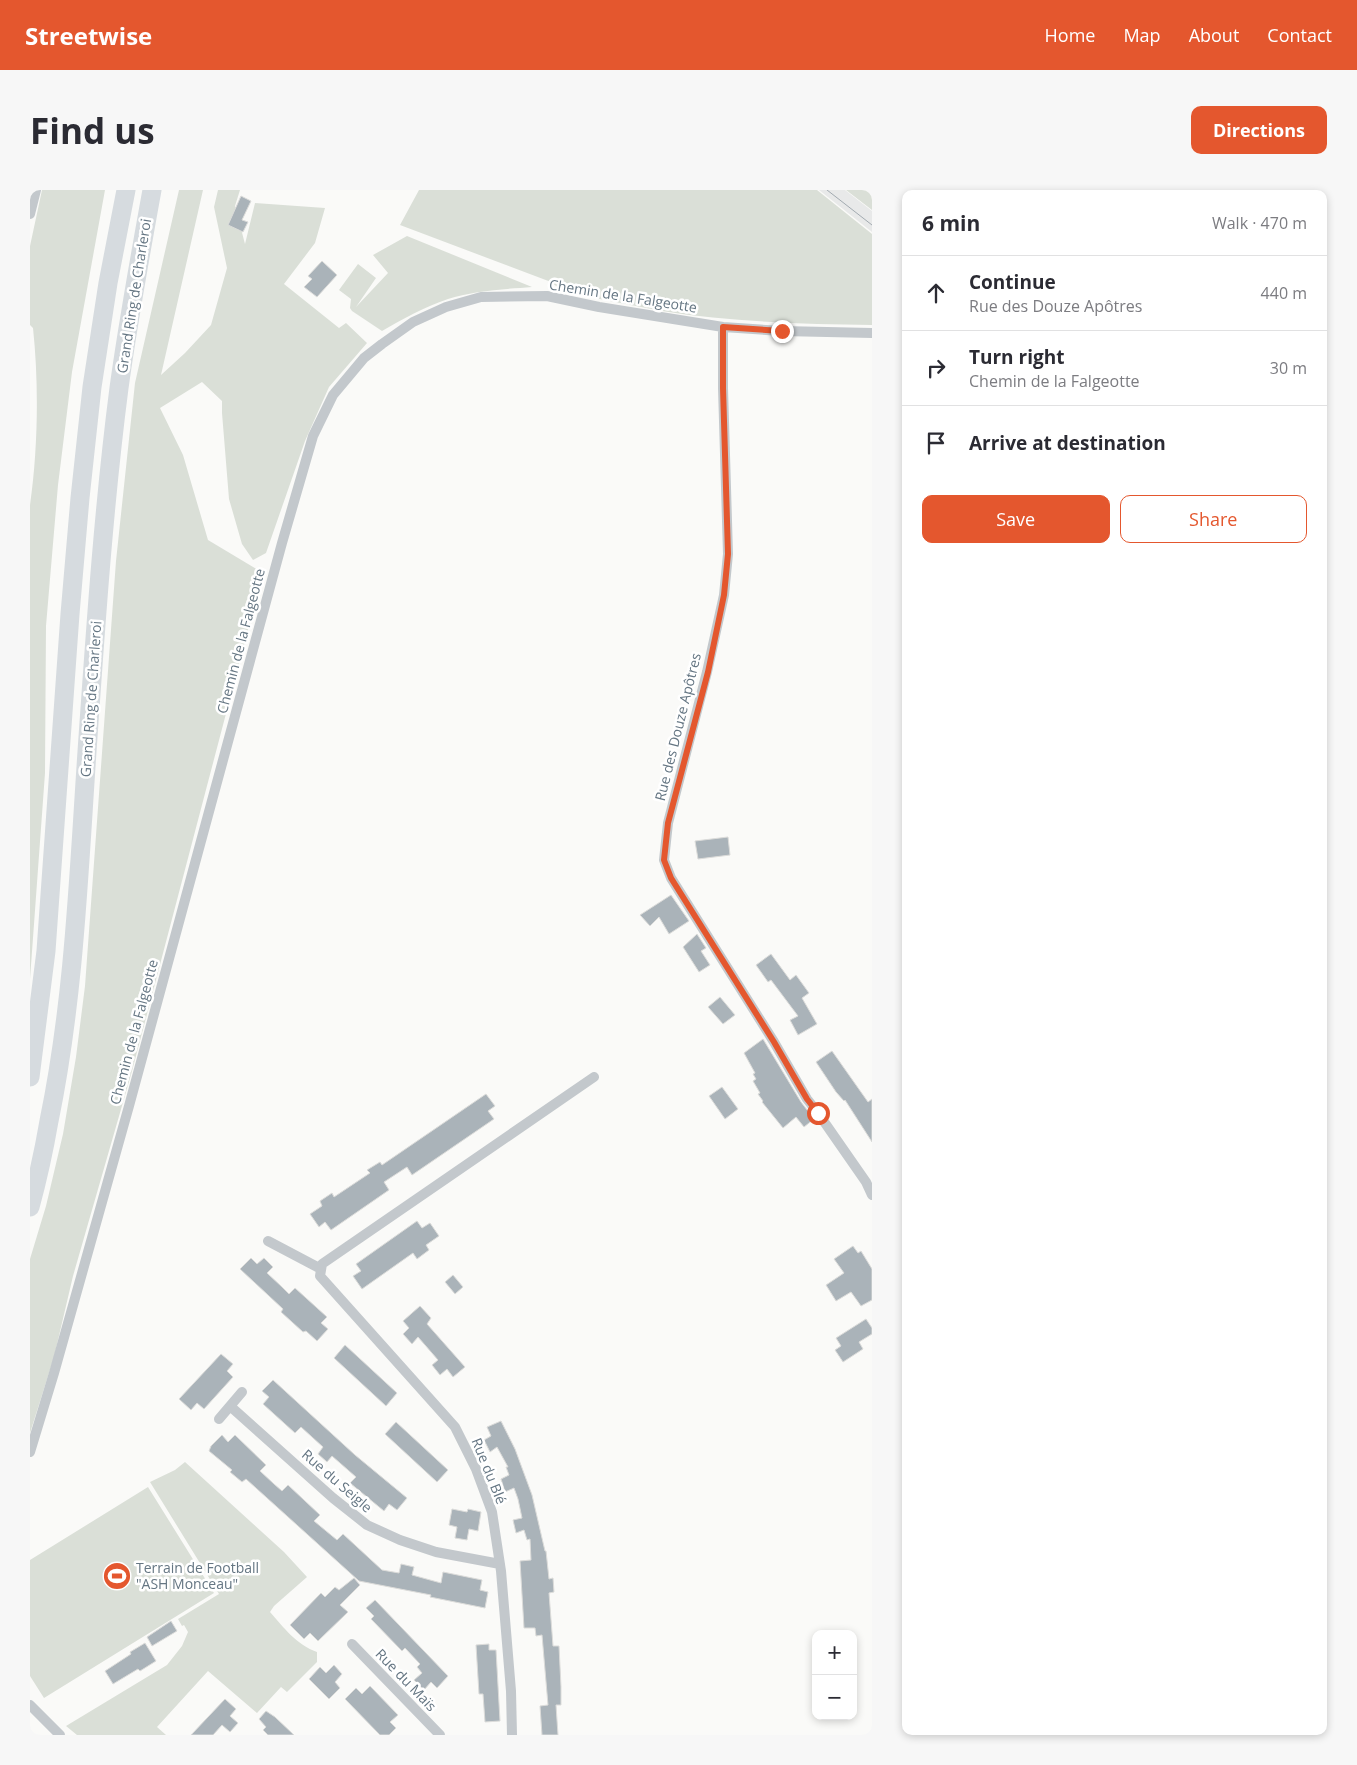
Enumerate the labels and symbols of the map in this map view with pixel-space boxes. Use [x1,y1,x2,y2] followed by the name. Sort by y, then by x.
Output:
[112,217,155,375] street label: Grand Ring de Charleroi
[548,274,698,317] street label: Chemin de la Falgeotte
[771,320,794,343] route end
[212,566,269,715] street label: Chemin de la Falgeotte
[76,620,105,778] street label: Grand Ring de Charleroi
[650,651,705,803] street label: Rue des Douze Apôtres
[105,957,162,1106] street label: Chemin de la Falgeotte
[807,1102,830,1125] route start
[468,1435,511,1507] street label: Rue du Blé
[298,1445,377,1517] street label: Rue du Seigle
[136,1558,259,1593] place label: Terrain de Football "ASH Monceau"
[102,1561,132,1591] sports icon: Terrain de Football "ASH Monceau"
[372,1644,441,1715] street label: Rue du Maïs

